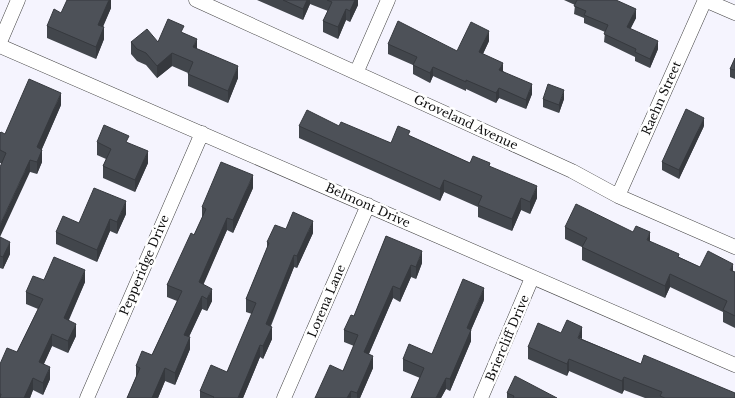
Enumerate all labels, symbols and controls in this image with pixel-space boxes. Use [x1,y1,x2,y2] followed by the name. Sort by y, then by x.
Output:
[638,58,684,137] street label: Raehn Street
[412,91,521,153] street label: Groveland Avenue
[323,180,413,230] street label: Belmont Drive
[116,212,172,317] street label: Pepperidge Drive
[304,262,348,340] street label: Lorena Lane
[482,292,532,383] street label: Briercliff Drive

